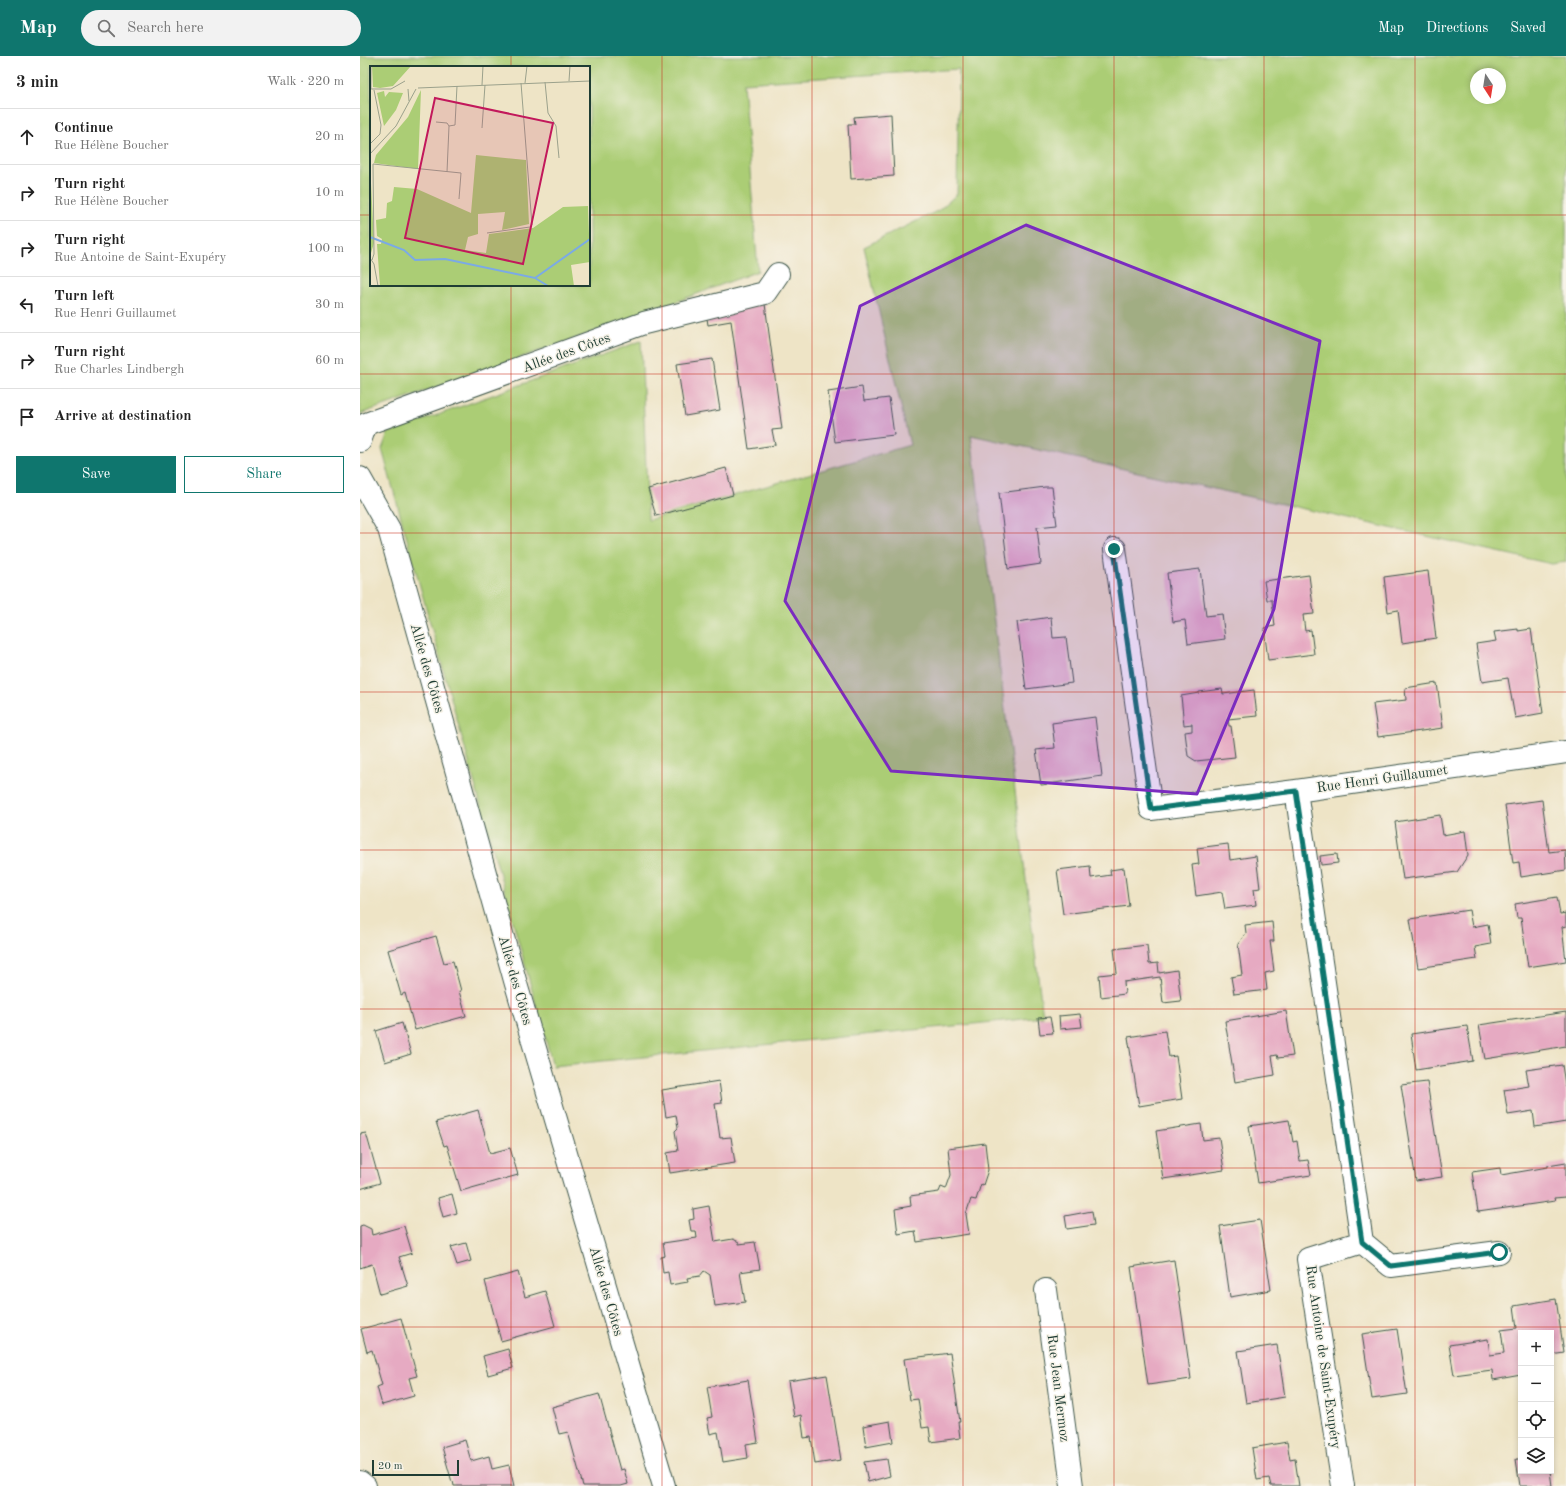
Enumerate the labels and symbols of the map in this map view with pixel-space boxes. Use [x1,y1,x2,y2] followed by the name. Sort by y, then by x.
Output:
[370,66,590,286] inset map
[1470,68,1506,104] north arrow
[520,331,612,375] street label: Allée des Côtes
[1105,540,1123,558] route end
[408,622,447,715] street label: Allée des Côtes
[1316,763,1449,795] street label: Rue Henri Guillaumet
[496,934,535,1027] street label: Allée des Côtes
[1490,1243,1508,1261] route start
[587,1245,626,1338] street label: Allée des Côtes
[1303,1264,1343,1451] street label: Rue Antoine de Saint-Exupéry
[1044,1333,1072,1443] street label: Rue Jean Mermoz
[372,1458,459,1477] scale bar

